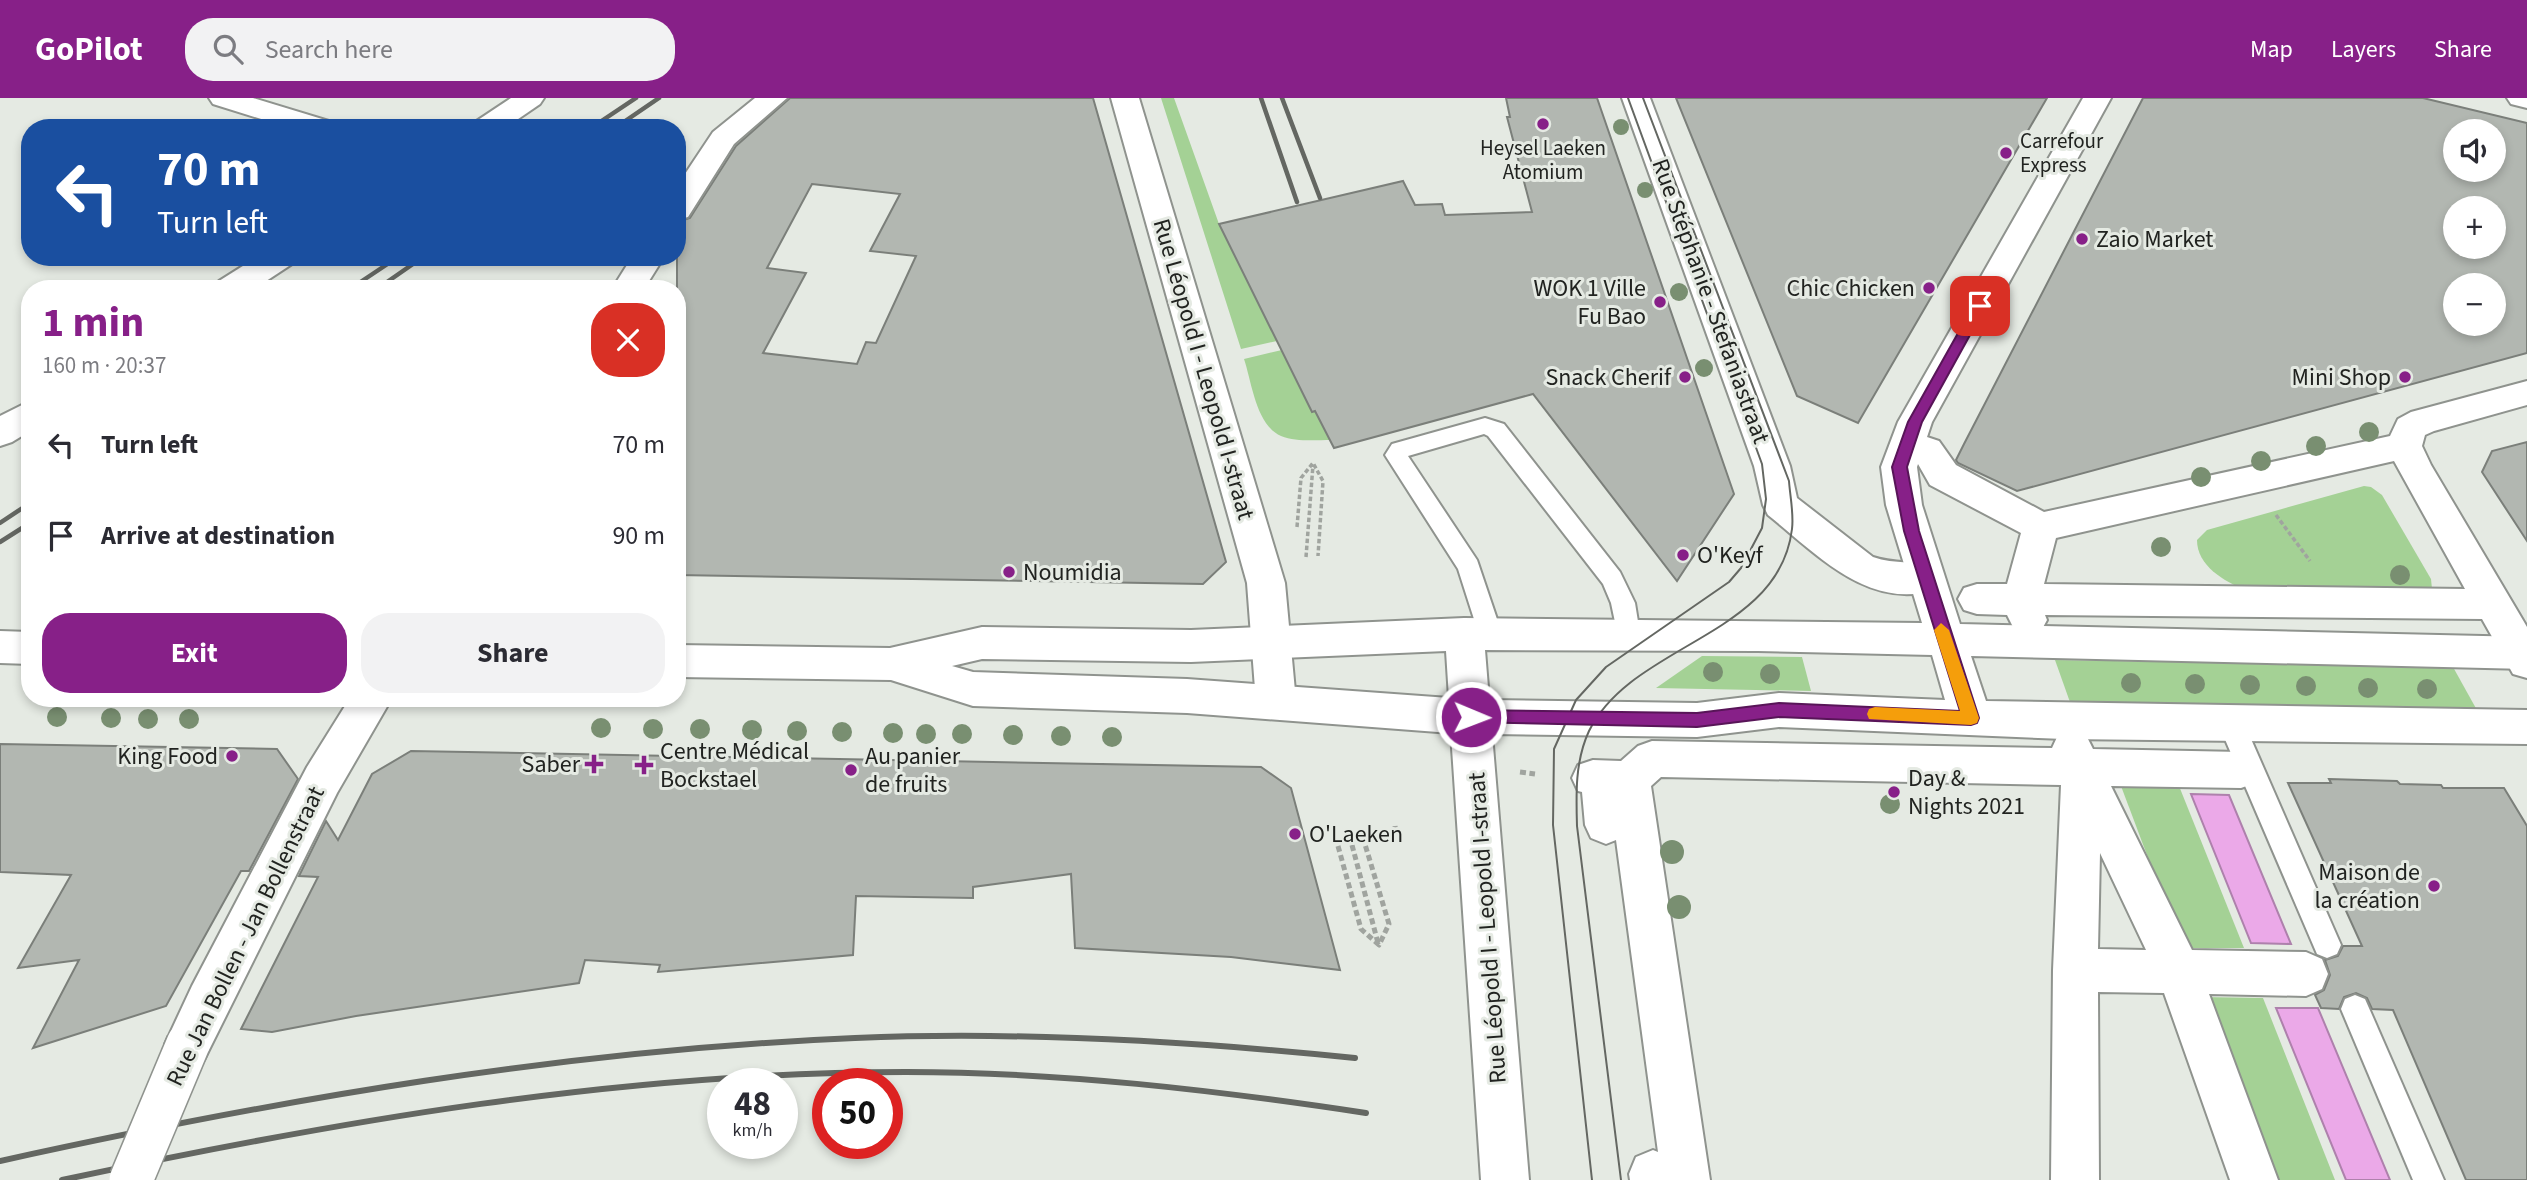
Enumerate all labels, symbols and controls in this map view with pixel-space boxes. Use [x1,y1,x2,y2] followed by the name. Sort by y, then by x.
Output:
[185,18,675,81] search box
[35,26,143,73] text: GoPilot
[209,30,247,68] icon: search
[265,31,393,68] text: Search here
[2250,32,2293,67] text: Map
[2331,32,2396,67] text: Layers
[2434,32,2492,67] text: Share
[1535,116,1551,132] marker: Heysel Laeken Atomium
[2443,119,2506,336] map controls
[2443,119,2506,182] button: sound
[2020,126,2104,180] place label: Carrefour Express
[1480,133,1606,187] place label: Heysel Laeken Atomium
[157,135,261,205] text: 70 m
[1998,145,2014,161] marker: Carrefour Express
[42,147,133,238] icon: left
[1643,154,1778,449] street label: Rue Stéphanie - Stefaniastraat
[2443,196,2506,259] button: +
[157,200,268,246] text: Turn left
[1144,214,1263,524] street label: Rue Léopold I - Leopold I-straat
[2096,222,2213,257] place label: Zaio Market
[2074,231,2090,247] marker: Zaio Market
[1534,271,1646,334] place label: WOK 1 Ville Fu Bao
[1787,271,1915,306] place label: Chic Chicken
[2443,273,2506,336] button: −
[1950,276,2010,336] pin
[1921,280,1937,296] marker: Chic Chicken
[1961,287,1999,325] icon: arrive
[42,293,144,353] text: 1 min
[1652,294,1668,310] marker: WOK 1 Ville Fu Bao
[591,303,665,377] button: close
[42,349,166,382] text: 160 m · 20:37
[1545,360,1672,395] place label: Snack Cherif
[2292,360,2391,395] place label: Mini Shop
[1677,369,1693,385] marker: Snack Cherif
[2397,369,2413,385] marker: Mini Shop
[42,426,80,464] icon: left
[101,426,198,463] text: Turn left
[612,426,665,463] text: 70 m
[42,517,80,555] icon: arrive
[101,517,335,554] text: Arrive at destination
[612,517,665,554] text: 90 m
[1697,538,1764,573] place label: O'Keyf
[1675,547,1691,563] marker: O'Keyf
[1023,555,1122,590] place label: Noumidia
[1001,564,1017,580] marker: Noumidia
[42,613,347,693] button: Exit
[361,613,665,693] button: Share
[1434,680,1508,754] position arrow
[660,734,809,797] place label: Centre Médical Bockstael
[117,739,218,774] place label: King Food
[865,739,961,802] place label: Au panier de fruits
[522,747,581,782] place label: Saber
[224,748,240,764] marker: King Food
[634,755,654,775] marker: Centre Médical Bockstael
[586,756,602,772] marker: Saber
[1908,761,2025,824] place label: Day & Nights 2021
[843,762,859,778] marker: Au panier de fruits
[1459,771,1516,1085] street label: Rue Léopold I - Leopold I-straat
[157,780,333,1092] street label: Rue Jan Bollen - Jan Bollenstraat
[1886,784,1902,800] marker: Day & Nights 2021
[1309,817,1403,852] place label: O'Laeken
[1287,826,1303,842] marker: O'Laeken
[2314,855,2420,918] place label: Maison de la création
[2426,878,2442,894] marker: Maison de la création
[812,1068,903,1159] speed limit sign: 50
[734,1079,771,1129] text: 48
[733,1118,772,1143] text: km/h

